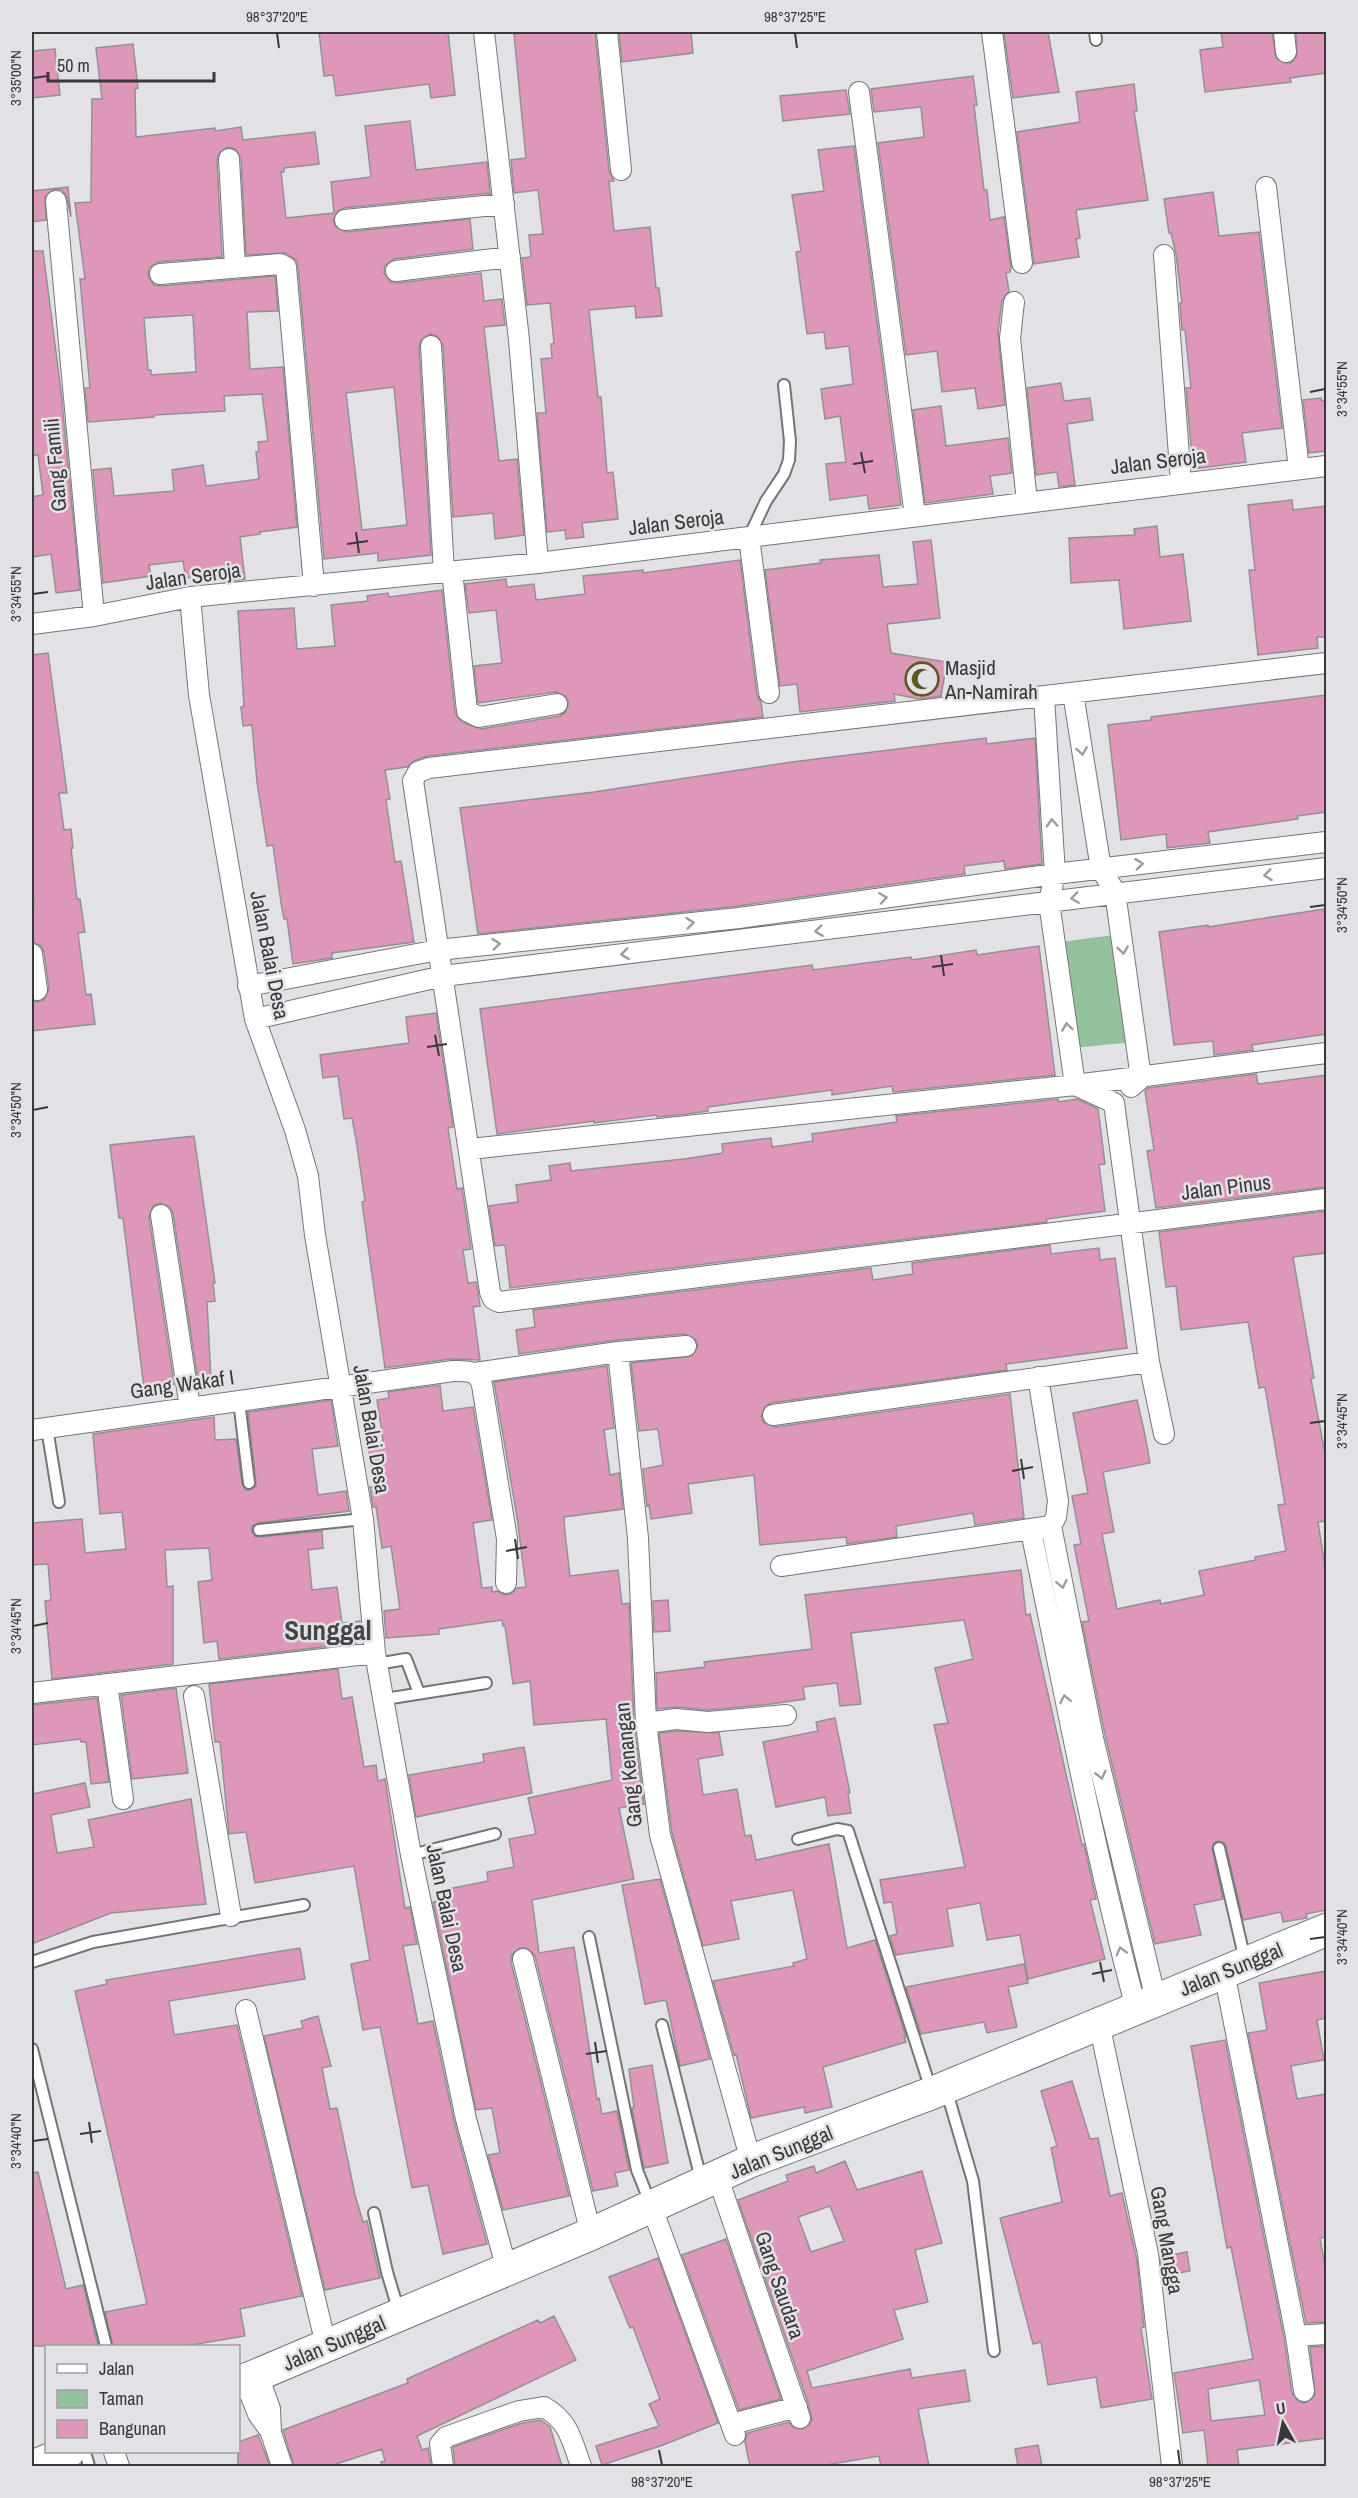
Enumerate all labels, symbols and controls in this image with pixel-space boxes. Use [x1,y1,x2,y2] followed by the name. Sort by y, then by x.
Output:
[246,6,308,27] text: 98°37'20"E
[764,6,826,27] text: 98°37'25"E
[48,45,214,83] scale bar
[5,50,26,106] text: 3°35'00"N
[57,53,90,78] text: 50 m
[1331,361,1352,417] text: 3°34'55"N
[36,417,74,513] street label: Gang Famili
[1109,441,1208,481] street label: Jalan Seroja
[627,502,726,542] street label: Jalan Seroja
[144,555,243,597] street label: Jalan Seroja
[5,566,26,622] text: 3°34'55"N
[944,653,1038,706] place label: Masjid An-Namirah
[904,661,940,697] mosque icon: Masjid An-Namirah
[1076,746,1088,755] one-way arrow
[1046,818,1059,827] one-way arrow
[1134,859,1144,871] one-way arrow
[1264,868,1273,881] one-way arrow
[1331,877,1352,933] text: 3°34'50"N
[243,888,297,1022] street label: Jalan Balai Desa
[1070,892,1079,904] one-way arrow
[879,893,888,905] one-way arrow
[685,918,694,930] one-way arrow
[814,924,823,936] one-way arrow
[491,938,501,951] one-way arrow
[1117,946,1129,955] one-way arrow
[621,947,630,960] one-way arrow
[1061,1023,1073,1032] one-way arrow
[5,1082,26,1138] text: 3°34'50"N
[1180,1167,1272,1207] street label: Jalan Pinus
[128,1362,236,1406] street label: Gang Wakaf I
[346,1362,398,1496] street label: Jalan Balai Desa
[1331,1393,1352,1449] text: 3°34'45"N
[1055,1578,1068,1588] one-way arrow
[5,1598,26,1654] text: 3°34'45"N
[284,1612,372,1648] district label: Sunggal
[1060,1695,1073,1705] one-way arrow
[607,1701,649,1829] street label: Gang Kenangan
[1094,1770,1107,1780] one-way arrow
[419,1841,475,1975] street label: Jalan Balai Desa
[1331,1909,1352,1965] text: 3°34'40"N
[1175,1935,1287,2003] street label: Jalan Sunggal
[1116,1947,1128,1957] one-way arrow
[5,2113,26,2169] text: 3°34'40"N
[725,2118,837,2186] street label: Jalan Sunggal
[1143,2184,1191,2297] street label: Gang Mangga
[748,2227,812,2343] street label: Gang Saudara
[278,2308,390,2378] street label: Jalan Sunggal
[45,2345,240,2453] legend
[99,2356,134,2381] text: Jalan
[99,2386,144,2411] text: Taman
[1253,2393,1313,2453] north arrow
[1274,2397,1287,2420] text: U
[99,2416,166,2441] text: Bangunan
[631,2471,693,2492] text: 98°37'20"E
[1149,2471,1211,2492] text: 98°37'25"E

